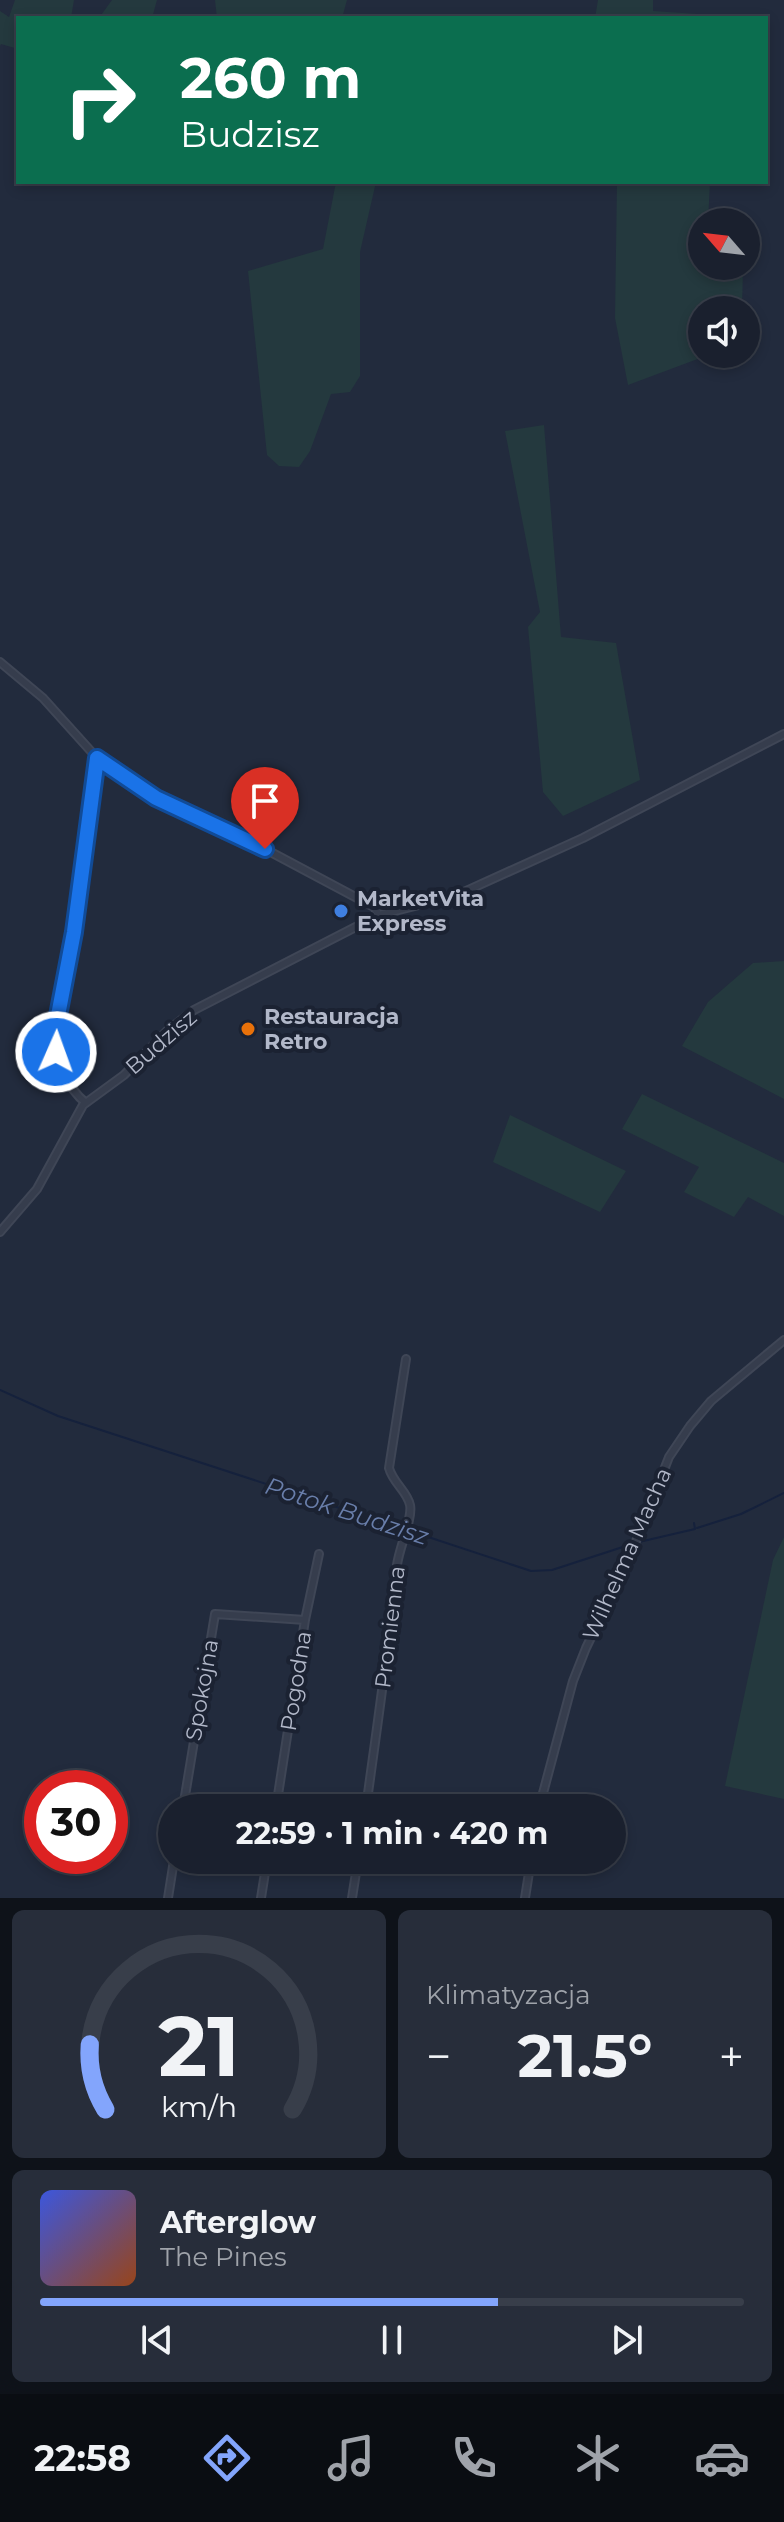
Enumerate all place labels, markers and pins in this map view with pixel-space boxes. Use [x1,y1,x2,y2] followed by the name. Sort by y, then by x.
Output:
[231,767,299,849] pin
[357,885,484,937] place label: MarketVita Express
[332,902,350,920] marker: MarketVita Express
[264,1003,399,1055] place label: Restauracja Retro
[239,1020,257,1038] marker: Restauracja Retro

